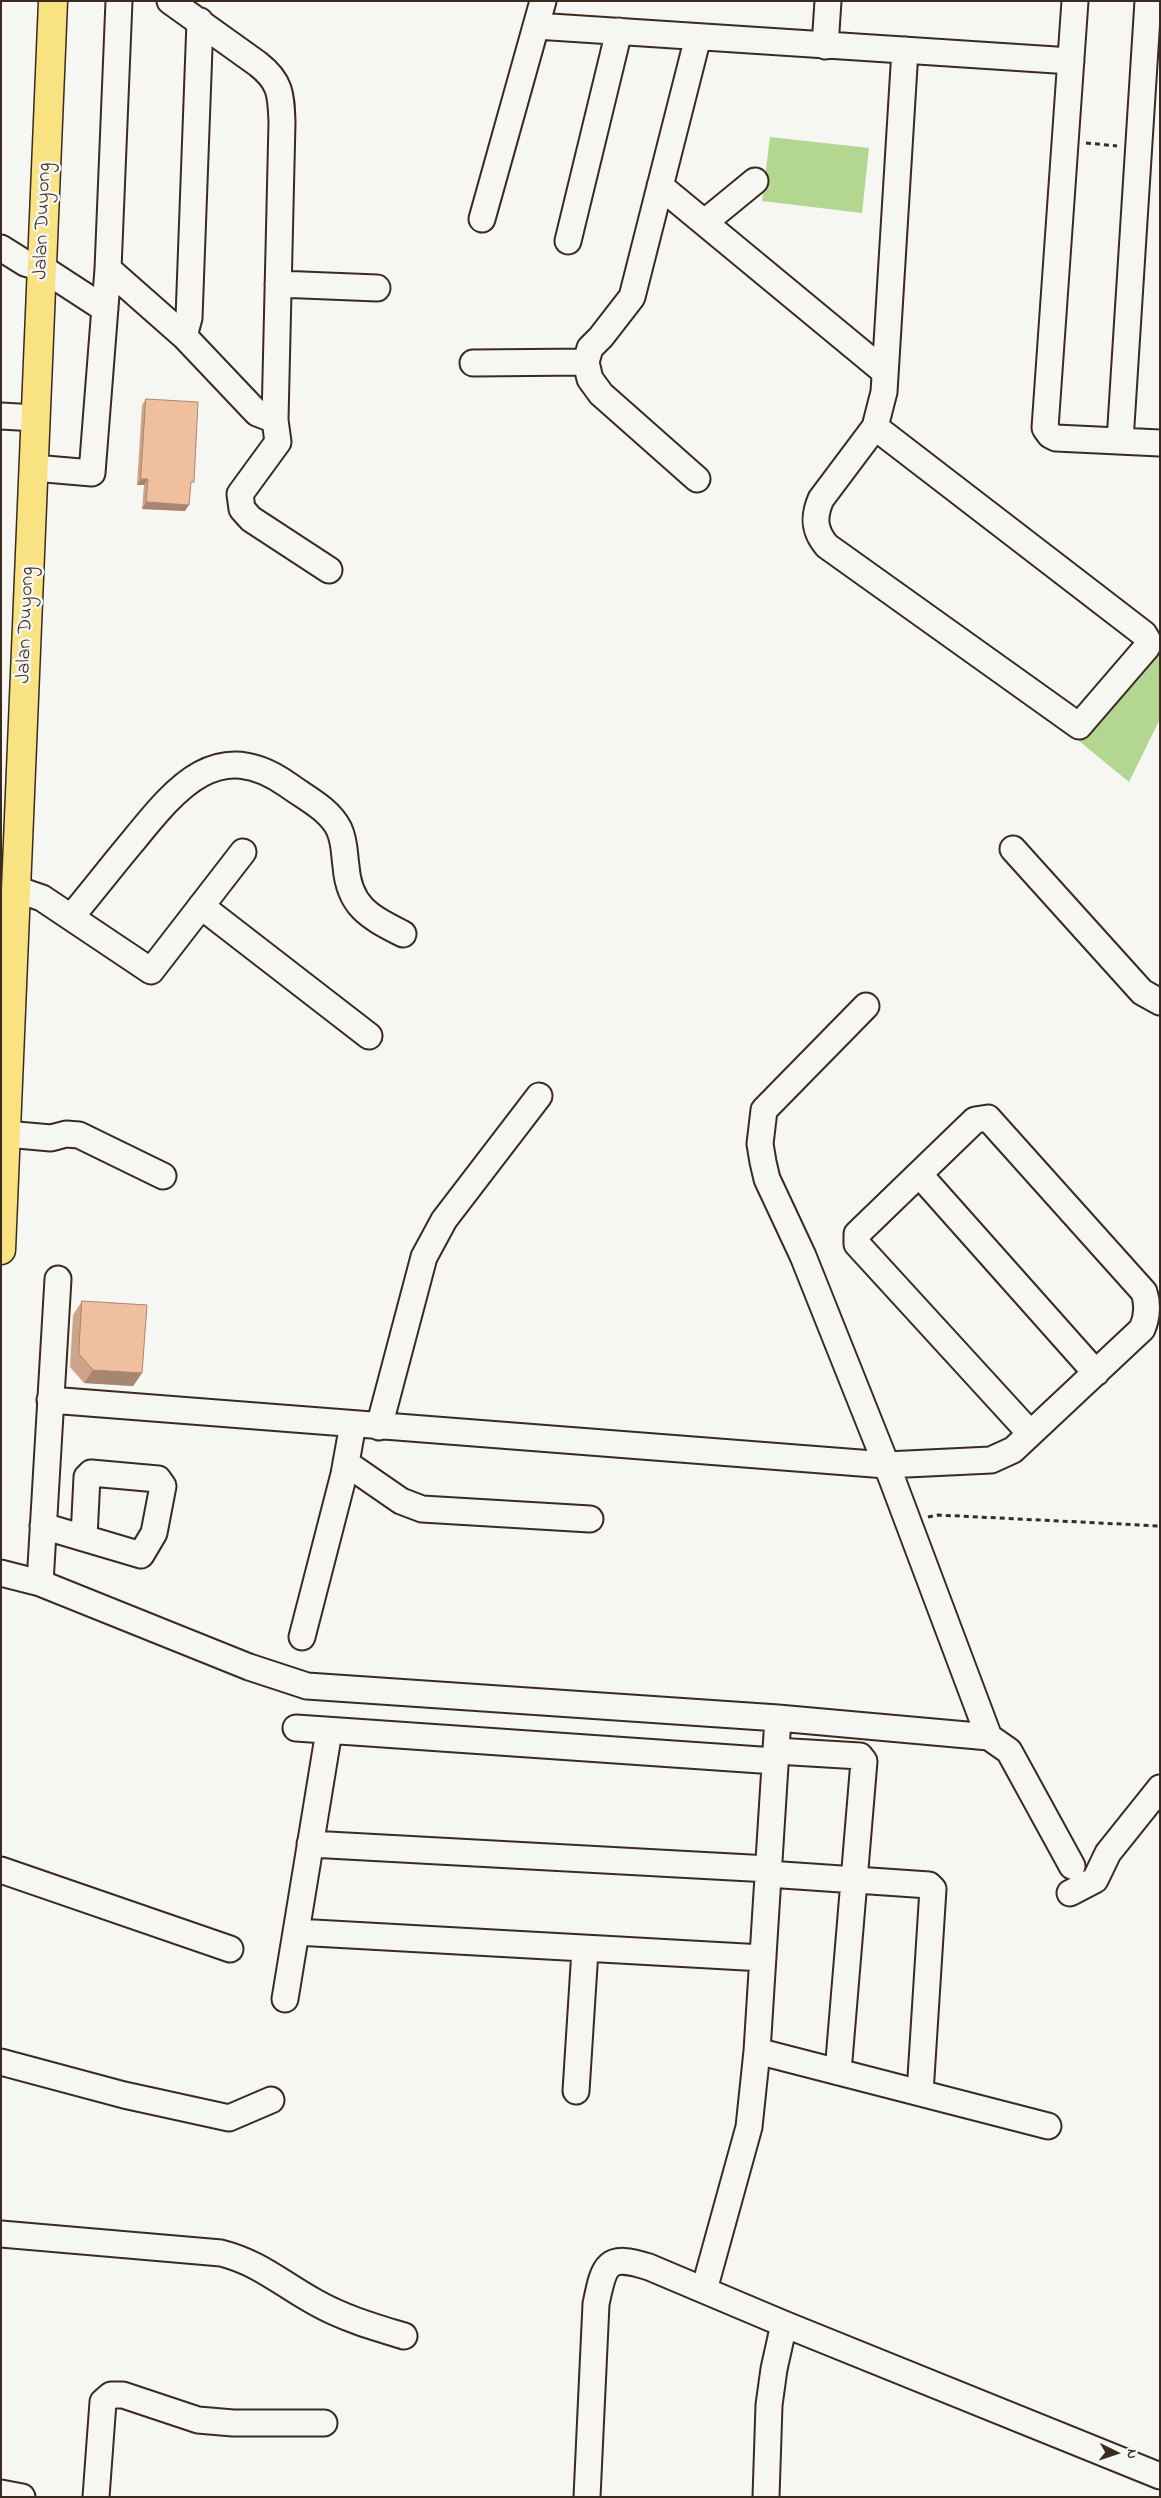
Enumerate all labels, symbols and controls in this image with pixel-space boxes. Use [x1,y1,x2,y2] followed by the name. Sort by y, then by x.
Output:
[30,162,58,280] street label: Jalan Duyong
[13,566,41,684] street label: Jalan Duyong
[1091,2428,1141,2478] north arrow
[1121,2449,1142,2460] text: N

